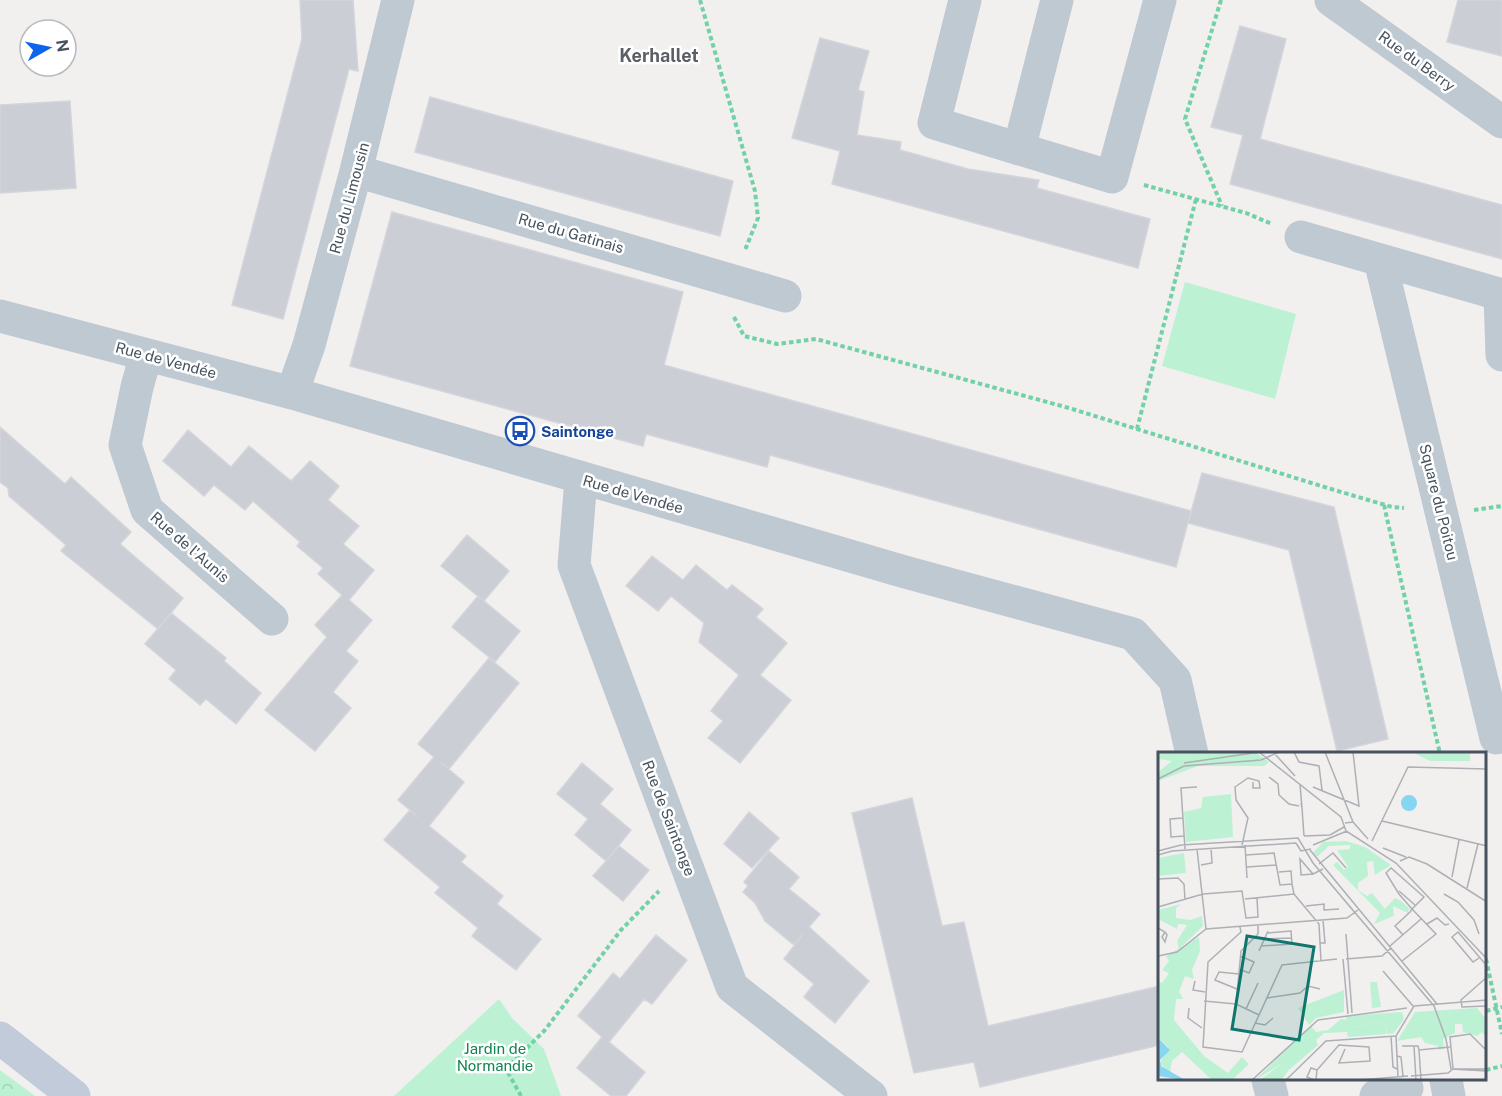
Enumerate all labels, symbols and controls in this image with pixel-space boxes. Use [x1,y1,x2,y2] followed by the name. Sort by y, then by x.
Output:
[18,18,78,78] north arrow
[1375,28,1459,94] street label: Rue du Berry
[52,38,73,53] text: N
[619,45,699,66] district label: Kerhallet
[326,140,372,256] street label: Rue du Limousin
[516,210,626,256] street label: Rue du Gatinais
[114,338,218,382] street label: Rue de Vendée
[504,415,536,447] bus stop icon: Saintonge
[541,423,614,440] place label: Saintonge
[1416,442,1462,562] street label: Square du Poitou
[581,472,685,516] street label: Rue de Vendée
[147,508,233,586] street label: Rue de l'Aunis
[1158,752,1487,1081] inset map
[639,758,699,878] street label: Rue de Saintonge
[457,1040,533,1074] park label: Jardin de Normandie

